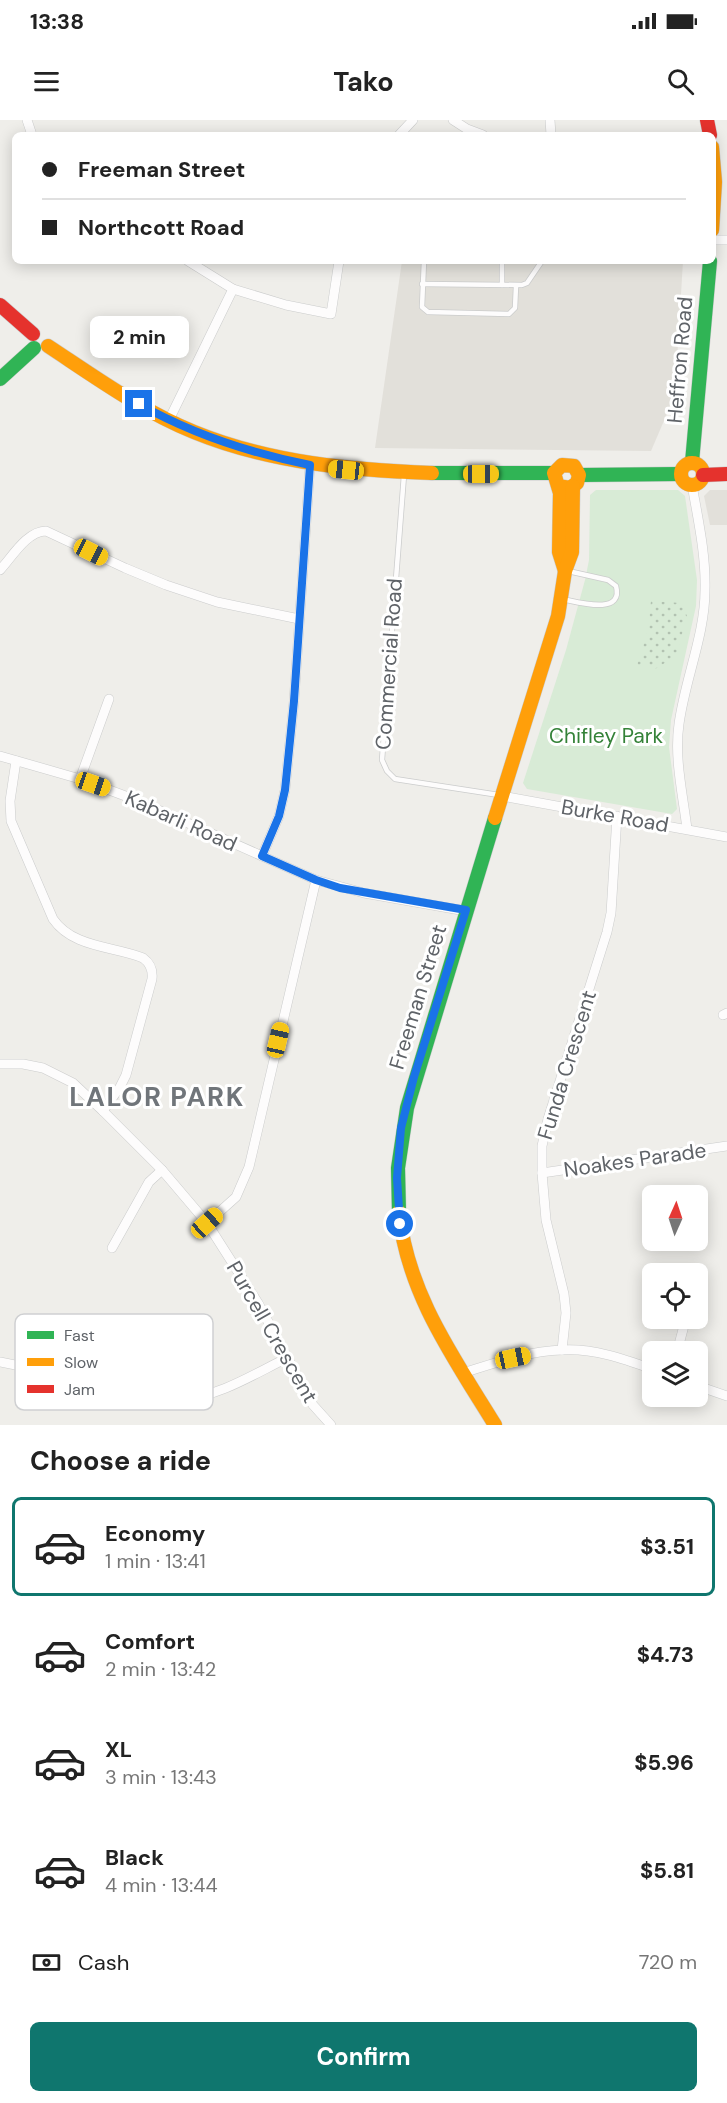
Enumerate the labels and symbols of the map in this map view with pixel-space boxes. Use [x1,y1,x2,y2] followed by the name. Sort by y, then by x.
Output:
[661,296,699,424] street label: Heffron Road
[90,317,188,359] callout: 2 min
[125,390,152,417] route end
[327,459,365,481] car
[463,465,499,483] car
[71,536,111,568] car
[369,577,409,751] street label: Commercial Road
[549,722,664,750] park label: Chifley Park
[73,770,113,798] car
[121,784,241,858] street label: Kabarli Road
[559,793,671,839] street label: Burke Road
[383,921,453,1073] street label: Freeman Street
[531,987,603,1143] street label: Funda Crescent
[265,1020,291,1060] car
[69,1079,245,1114] district label: LALOR PARK
[562,1136,708,1184] street label: Noakes Parade
[642,1185,708,1251] north arrow
[188,1204,226,1242] car
[386,1210,413,1237] route start
[220,1256,324,1408] street label: Purcell Crescent
[15,1314,213,1410] legend
[64,1325,95,1346] text: Fast
[494,1345,532,1371] car
[64,1352,98,1373] text: Slow
[64,1379,95,1400] text: Jam

